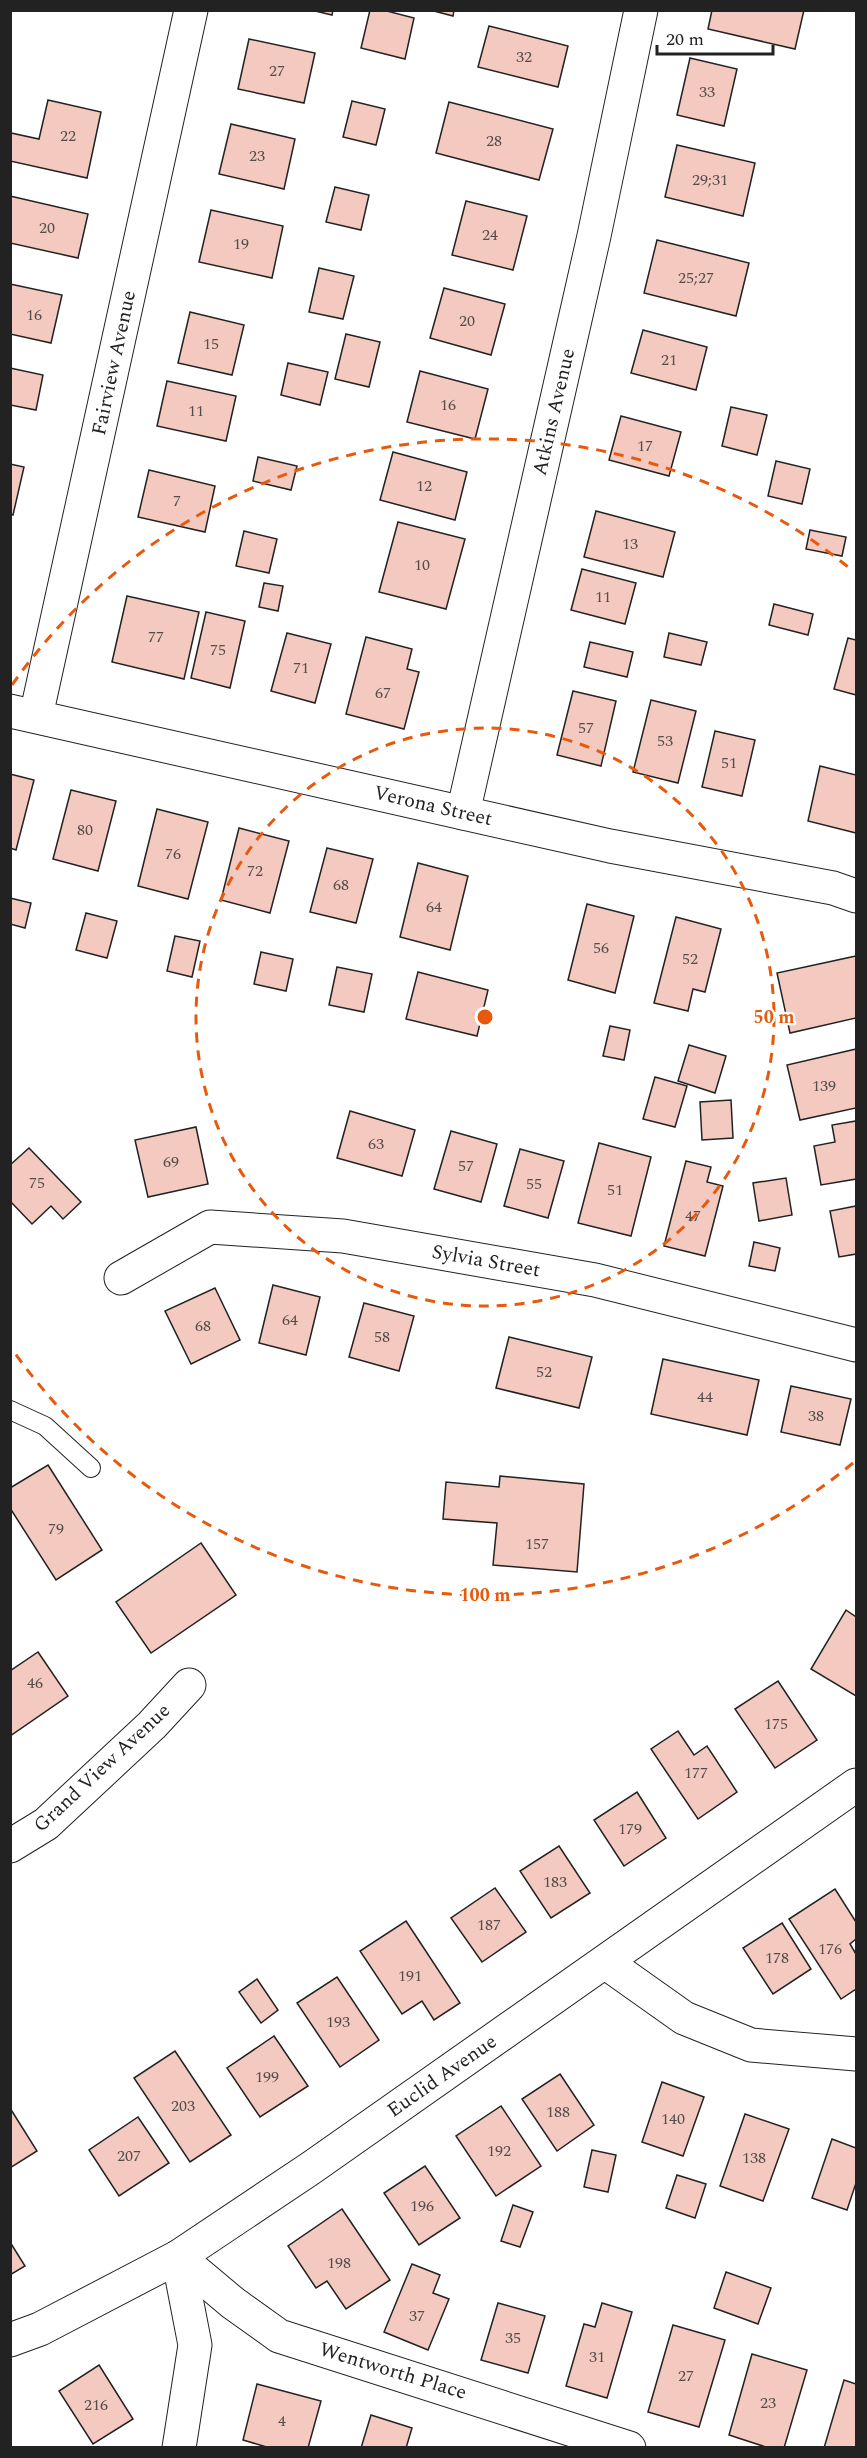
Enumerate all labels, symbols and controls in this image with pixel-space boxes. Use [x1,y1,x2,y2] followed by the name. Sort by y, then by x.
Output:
[657,18,772,56] scale bar
[666,26,704,53] text: 20 m
[516,45,532,69] house number: 32
[269,59,285,83] house number: 27
[699,80,715,104] house number: 33
[60,124,76,148] house number: 22
[486,129,502,153] house number: 28
[249,144,265,168] house number: 23
[692,168,728,192] house number: 29;31
[39,216,55,240] house number: 20
[482,223,498,247] house number: 24
[233,232,249,256] house number: 19
[678,266,714,290] house number: 25;27
[84,288,144,438] street label: Fairview Avenue
[26,303,42,327] house number: 16
[459,309,475,333] house number: 20
[203,332,219,356] house number: 15
[525,345,583,479] street label: Atkins Avenue
[661,348,677,372] house number: 21
[440,393,456,417] house number: 16
[188,399,204,423] house number: 11
[637,434,653,458] house number: 17
[416,474,432,498] house number: 12
[173,489,181,513] house number: 7
[622,532,638,556] house number: 13
[414,553,430,577] house number: 10
[595,585,611,609] house number: 11
[148,625,164,649] house number: 77
[210,638,226,662] house number: 75
[293,656,309,680] house number: 71
[375,681,391,705] house number: 67
[578,716,594,740] house number: 57
[657,729,673,753] house number: 53
[721,751,737,775] house number: 51
[371,778,495,834] street label: Verona Street
[77,818,93,842] house number: 80
[165,842,181,866] house number: 76
[247,859,263,883] house number: 72
[333,873,349,897] house number: 68
[426,895,442,919] house number: 64
[593,936,609,960] house number: 56
[682,947,698,971] house number: 52
[754,1004,794,1031] text: 50 m
[475,1007,495,1027] centre of rings
[812,1074,836,1098] house number: 139
[368,1132,384,1156] house number: 63
[163,1150,179,1174] house number: 69
[458,1154,474,1178] house number: 57
[29,1171,45,1195] house number: 75
[526,1172,542,1196] house number: 55
[607,1178,623,1202] house number: 51
[685,1204,701,1228] house number: 47
[429,1237,543,1285] street label: Sylvia Street
[282,1308,298,1332] house number: 64
[195,1314,211,1338] house number: 68
[374,1325,390,1349] house number: 58
[536,1360,552,1384] house number: 52
[697,1385,713,1409] house number: 44
[808,1404,824,1428] house number: 38
[48,1517,64,1541] house number: 79
[525,1532,549,1556] house number: 157
[459,1582,511,1609] text: 100 m
[27,1671,43,1695] house number: 46
[27,1696,177,1840] street label: Grand View Avenue
[764,1712,788,1736] house number: 175
[684,1761,708,1785] house number: 177
[618,1817,642,1841] house number: 179
[543,1870,567,1894] house number: 183
[477,1913,501,1937] house number: 187
[818,1937,842,1961] house number: 176
[765,1946,789,1970] house number: 178
[398,1964,422,1988] house number: 191
[326,2010,350,2034] house number: 193
[381,2027,503,2125] street label: Euclid Avenue
[255,2065,279,2089] house number: 199
[171,2094,195,2118] house number: 203
[546,2100,570,2124] house number: 188
[661,2107,685,2131] house number: 140
[487,2139,511,2163] house number: 192
[117,2144,141,2168] house number: 207
[742,2146,766,2170] house number: 138
[410,2194,434,2218] house number: 196
[327,2251,351,2275] house number: 198
[409,2304,425,2328] house number: 37
[505,2326,521,2350] house number: 35
[316,2334,470,2408] street label: Wentworth Place
[589,2345,605,2369] house number: 31
[678,2364,694,2388] house number: 27
[760,2391,776,2415] house number: 23
[84,2393,108,2417] house number: 216
[278,2409,286,2433] house number: 4

